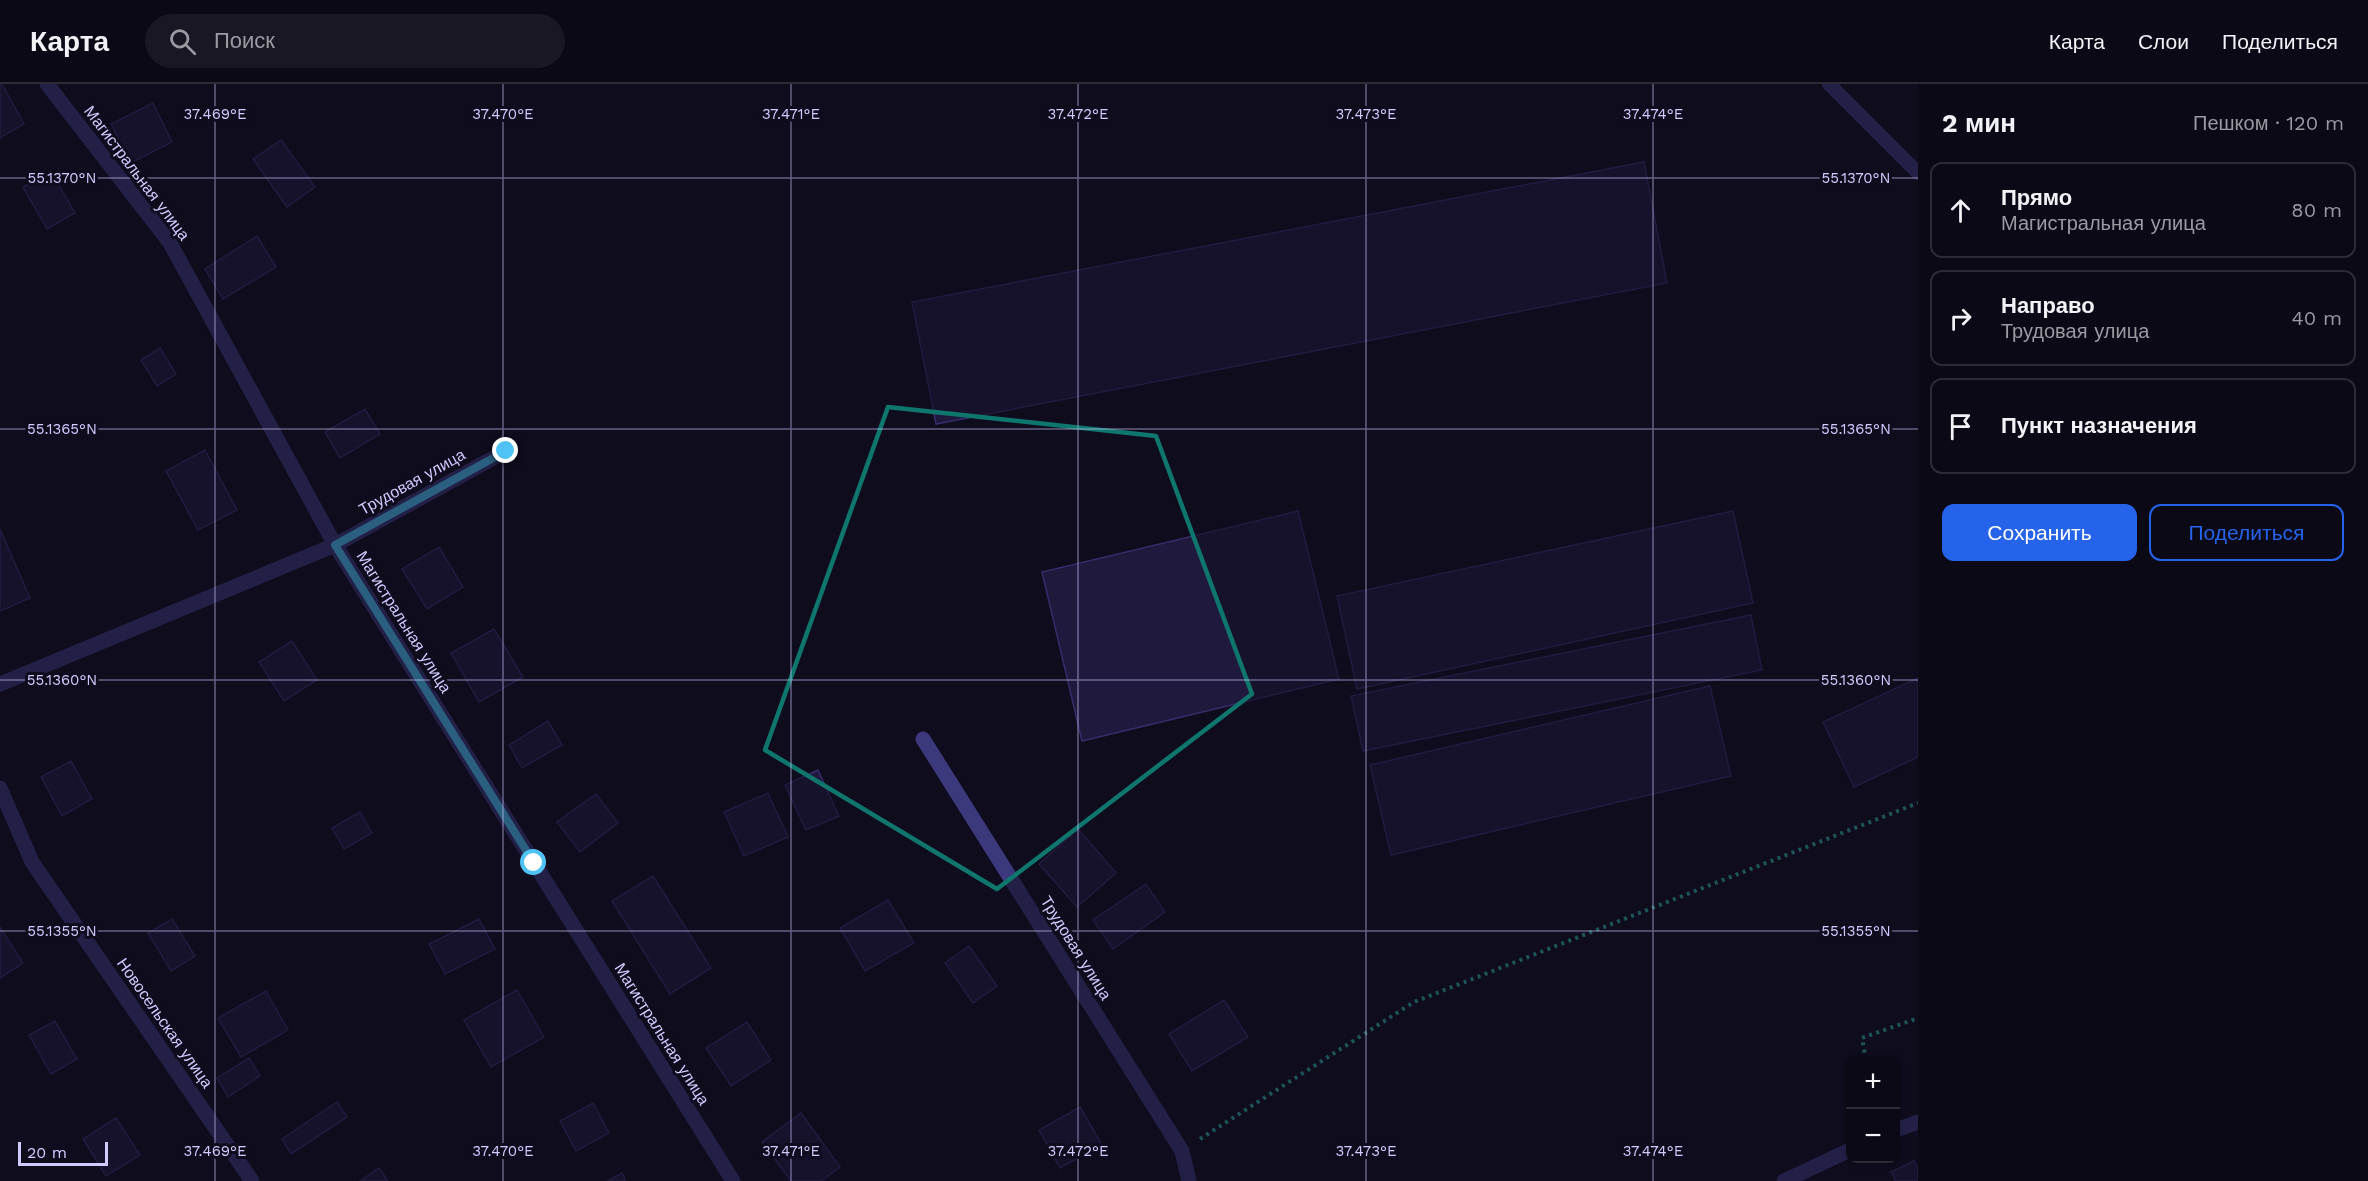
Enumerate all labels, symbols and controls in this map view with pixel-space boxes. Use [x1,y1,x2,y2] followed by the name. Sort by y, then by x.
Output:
[145,14,565,68] search box
[30,25,109,58] text: Карта
[166,25,199,58] icon: search
[214,28,275,53] text: Поиск
[2049,29,2105,54] text: Карта
[2138,29,2189,54] text: Слои
[2222,29,2338,54] text: Поделиться
[80,102,194,244] street label: Магистральная улица
[184,105,246,123] text: 37.469°E
[472,105,534,123] text: 37.470°E
[762,105,820,123] text: 37.471°E
[1047,105,1109,123] text: 37.472°E
[1335,105,1397,123] text: 37.473°E
[1623,105,1683,123] text: 37.474°E
[1942,108,2016,138] text: 2 мин
[2193,111,2344,135] text: Пешком · 120 m
[27,169,97,187] text: 55.1370°N
[1821,169,1891,187] text: 55.1370°N
[2001,185,2072,210] text: Прямо
[1944,194,1977,227] icon: ahead
[2291,198,2342,222] text: 80 m
[2001,211,2206,235] text: Магистральная улица
[2001,293,2095,318] text: Направо
[1944,302,1977,335] icon: right
[2291,306,2342,330] text: 40 m
[2001,319,2149,343] text: Трудовая улица
[1944,410,1977,443] icon: arrive
[2001,413,2197,438] text: Пункт назначения
[27,420,97,438] text: 55.1365°N
[1821,420,1891,438] text: 55.1365°N
[492,437,518,463] route end
[356,445,469,519] street label: Трудовая улица
[1942,504,2137,561] button: Сохранить
[2149,504,2344,561] button: Поделиться
[353,547,456,697] street label: Магистральная улица
[27,671,97,689] text: 55.1360°N
[1821,671,1891,689] text: 55.1360°N
[520,849,546,875] route start
[1037,893,1116,1003] street label: Трудовая улица
[27,922,97,940] text: 55.1355°N
[1821,922,1891,940] text: 55.1355°N
[113,954,217,1092] street label: Новосельская улица
[611,959,714,1109] street label: Магистральная улица
[1846,1055,1900,1163] map controls
[1846,1055,1900,1109] button: +
[1846,1109,1900,1163] button: −
[18,1139,108,1166] scale bar
[184,1142,246,1160] text: 37.469°E
[472,1142,534,1160] text: 37.470°E
[762,1142,820,1160] text: 37.471°E
[1047,1142,1109,1160] text: 37.472°E
[1335,1142,1397,1160] text: 37.473°E
[1623,1142,1683,1160] text: 37.474°E
[27,1143,67,1162] text: 20 m

